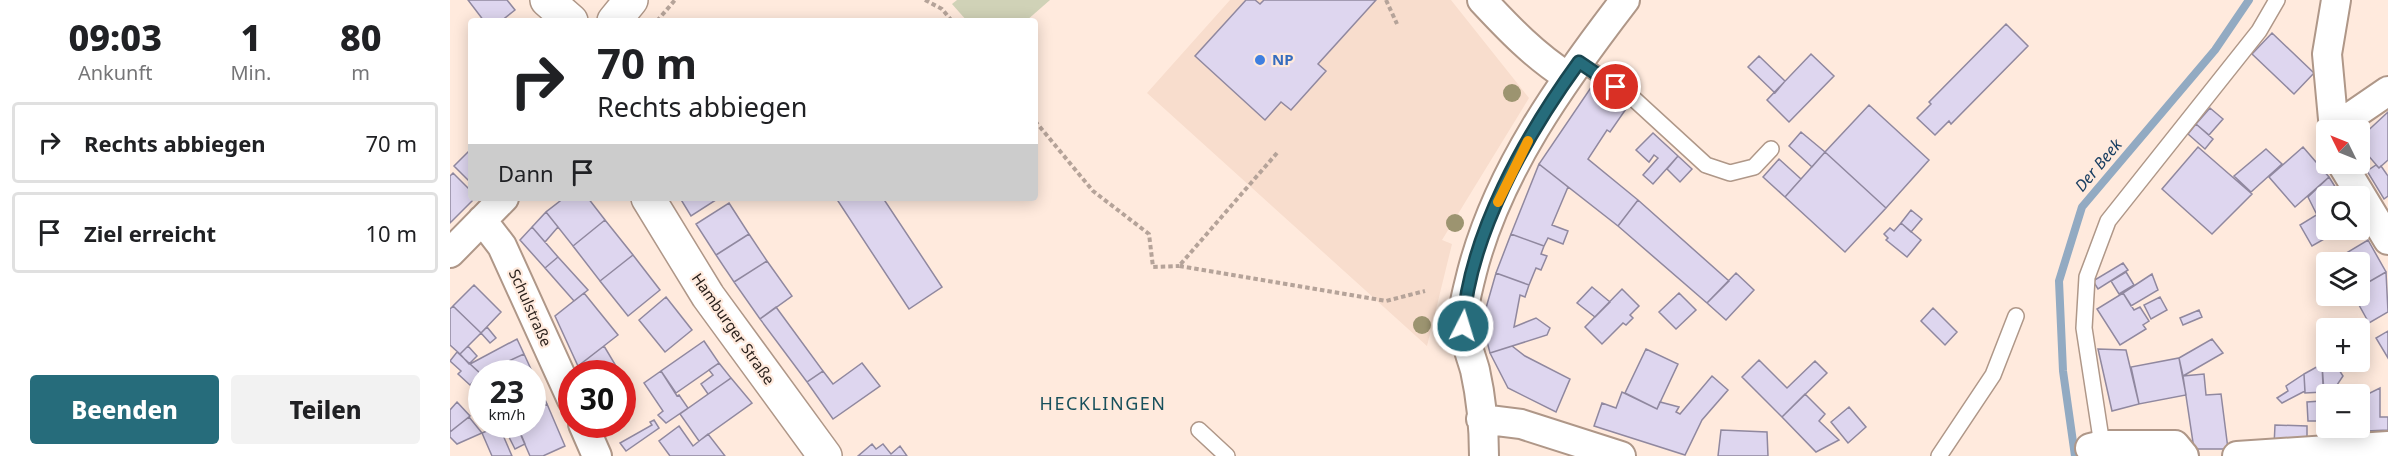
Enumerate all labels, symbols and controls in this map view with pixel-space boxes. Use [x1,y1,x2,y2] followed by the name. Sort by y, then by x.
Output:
[68,13,162,62] text: 09:03
[241,13,261,62] text: 1
[340,13,382,62] text: 80
[597,34,697,91] text: 70 m
[498,42,576,120] icon: right
[1272,49,1294,69] place label: NP
[1253,53,1267,67] marker: NP
[78,59,153,86] text: Ankunft
[230,59,271,86] text: Min.
[351,59,370,86] text: m
[1590,61,1641,112] pin
[1599,70,1632,103] icon: arrive
[597,88,807,125] text: Rechts abbiegen
[2316,120,2370,174] north arrow
[2316,120,2370,438] map controls
[33,126,66,159] icon: right
[84,128,266,158] text: Rechts abbiegen
[366,128,417,158] text: 70 m
[2069,133,2127,196] water label: Der Beek
[566,156,599,189] icon: arrive
[498,158,554,188] text: Dann
[2316,186,2370,240] button: search
[33,216,66,249] icon: arrive
[84,218,216,248] text: Ziel erreicht
[366,218,417,248] text: 10 m
[2316,252,2370,306] button: layers
[505,266,557,349] street label: Schulstraße
[688,269,780,388] street label: Hamburger Straße
[1431,294,1495,358] position arrow
[2316,318,2370,372] button: +
[558,360,636,438] speed limit sign: 30
[490,371,524,412] text: 23
[30,375,219,444] button: Beenden
[231,375,420,444] button: Teilen
[2316,384,2370,438] button: −
[1040,391,1166,415] district label: HECKLINGEN
[489,404,525,424] text: km/h

